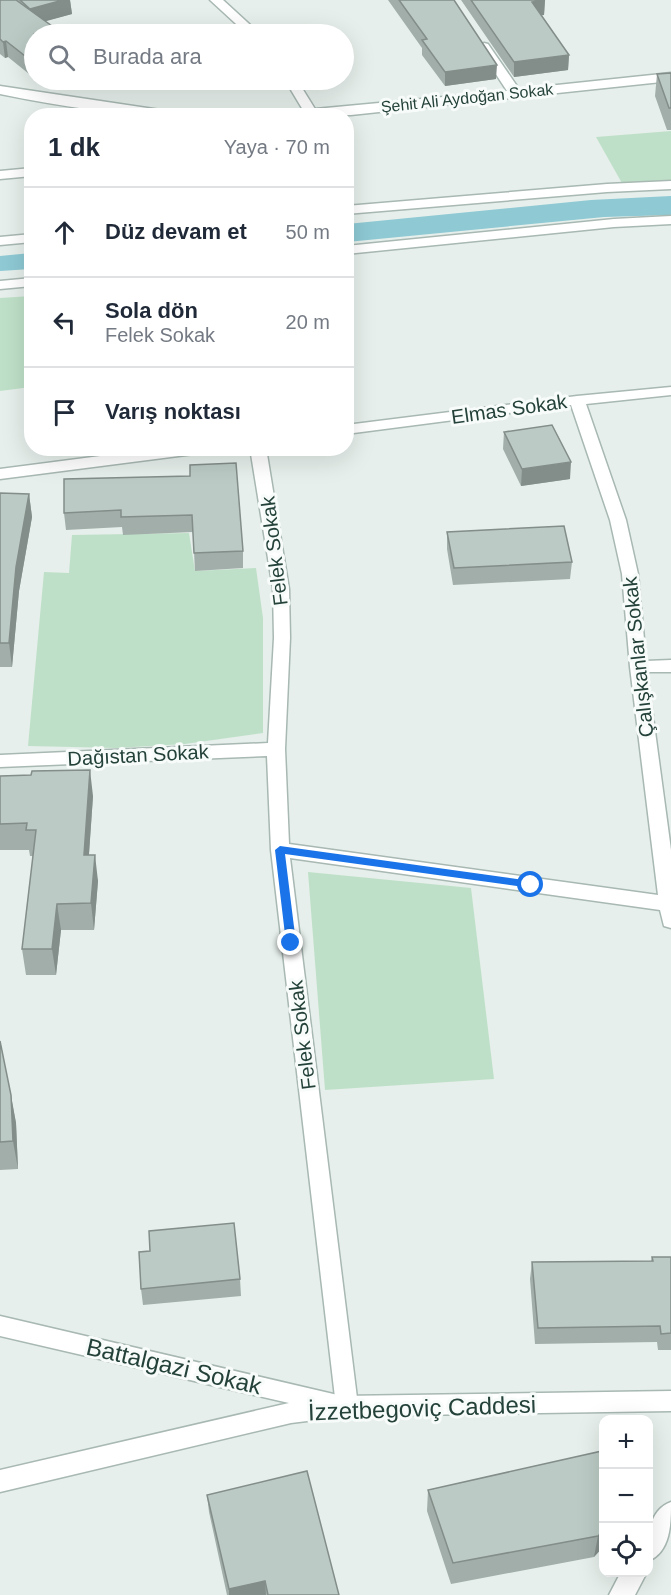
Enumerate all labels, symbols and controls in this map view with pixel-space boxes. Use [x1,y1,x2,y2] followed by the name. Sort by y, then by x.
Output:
[24,24,354,90] search box
[45,41,78,74] icon: search
[93,44,202,69] text: Burada ara
[380,80,555,116] street label: Şehit Ali Aydoğan Sokak
[48,132,100,162] text: 1 dk
[224,136,330,158] text: Yaya · 70 m
[48,216,81,249] icon: ahead
[105,219,247,244] text: Düz devam et
[286,221,330,243] text: 50 m
[105,298,198,323] text: Sola dön
[48,306,81,339] icon: left
[286,311,330,333] text: 20 m
[105,324,215,346] text: Felek Sokak
[450,390,569,428] street label: Elmas Sokak
[48,396,81,429] icon: arrive
[105,399,241,424] text: Varış noktası
[256,494,292,607] street label: Felek Sokak
[619,575,657,738] street label: Çalışkanlar Sokak
[67,740,210,770] street label: Dağıstan Sokak
[517,871,543,897] route start
[277,929,303,955] route end
[284,978,320,1091] street label: Felek Sokak
[84,1333,265,1399] street label: Battalgazi Sokak
[308,1391,536,1425] street label: İzzetbegoviç Caddesi
[599,1415,653,1577] map controls
[599,1415,653,1469] button: +
[599,1469,653,1523] button: −
[599,1523,653,1577] button: locate

